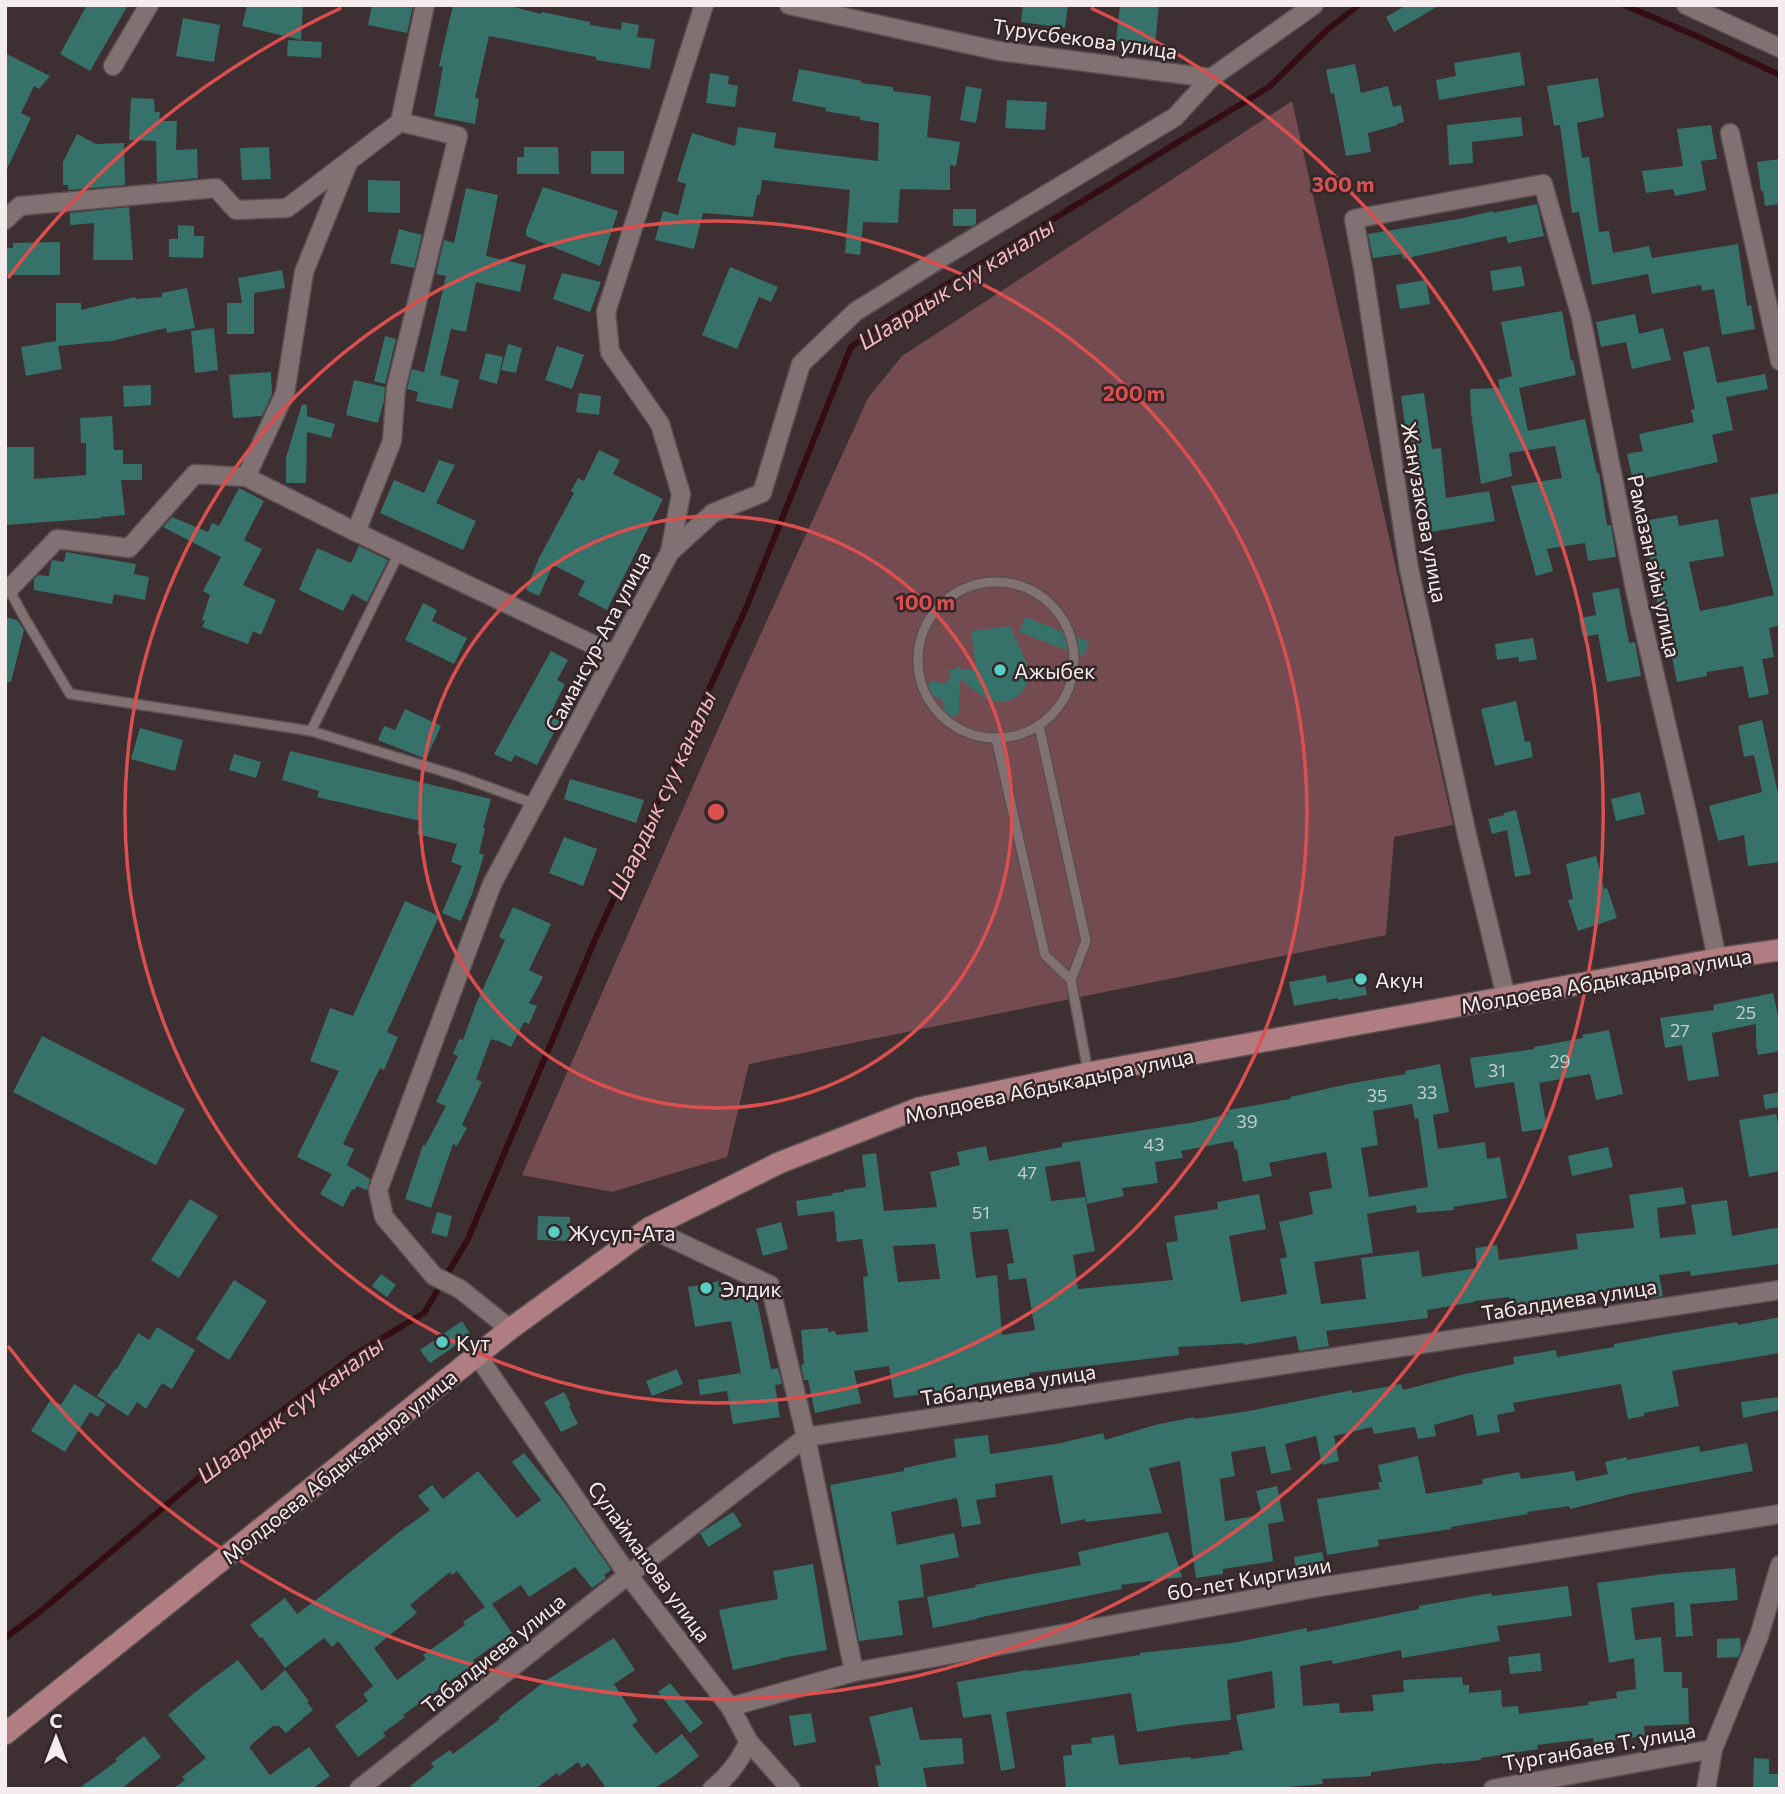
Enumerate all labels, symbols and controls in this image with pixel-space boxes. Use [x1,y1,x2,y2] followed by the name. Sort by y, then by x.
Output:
[991,13,1179,63] street label: Турусбекова улица
[1312,171,1374,196] text: 300 m
[852,211,1060,355] water label: Шаардык суу каналы
[1103,380,1165,405] text: 200 m
[1397,420,1453,604] street label: Жанузакова улица
[1623,472,1687,660] street label: Рамазан айы улица
[539,547,655,735] street label: Самансур-Ата улица
[895,589,955,614] text: 100 m
[1014,658,1095,683] place label: Ажыбек
[992,662,1008,678] marker: Ажыбек
[600,686,722,904] water label: Шаардык суу каналы
[704,800,728,824] centre of rings
[1459,942,1753,1018] street label: Молдоева Абдыкадыра улица
[1375,967,1424,992] place label: Акун
[1353,971,1369,987] marker: Акун
[1736,1001,1756,1023] house number: 25
[1670,1019,1690,1041] house number: 27
[902,1042,1196,1128] street label: Молдоева Абдыкадыра улица
[1550,1050,1570,1072] house number: 29
[1488,1059,1506,1081] house number: 31
[1417,1081,1437,1103] house number: 33
[1367,1084,1387,1106] house number: 35
[1236,1110,1258,1132] house number: 39
[1143,1133,1165,1155] house number: 43
[1017,1161,1037,1183] house number: 47
[972,1201,990,1223] house number: 51
[568,1220,675,1245] place label: Жусуп-Ата
[546,1224,562,1240] marker: Жусуп-Ата
[1480,1273,1658,1325] street label: Табалдиева улица
[720,1276,782,1301] place label: Элдик
[698,1280,714,1296] marker: Элдик
[191,1329,389,1488] water label: Шаардык суу каналы
[456,1330,490,1355] place label: Кут
[434,1334,450,1350] marker: Кут
[919,1358,1097,1410] street label: Табалдиева улица
[217,1363,461,1569] street label: Молдоева Абдыкадыра улица
[583,1476,717,1646] street label: Сулайманова улица
[1165,1551,1333,1605] street label: 60-лет Киргизии
[416,1588,570,1718] street label: Табалдиева улица
[21,1703,91,1773] north arrow
[50,1709,63,1732] text: С
[1501,1717,1697,1775] street label: Турганбаев Т. улица

